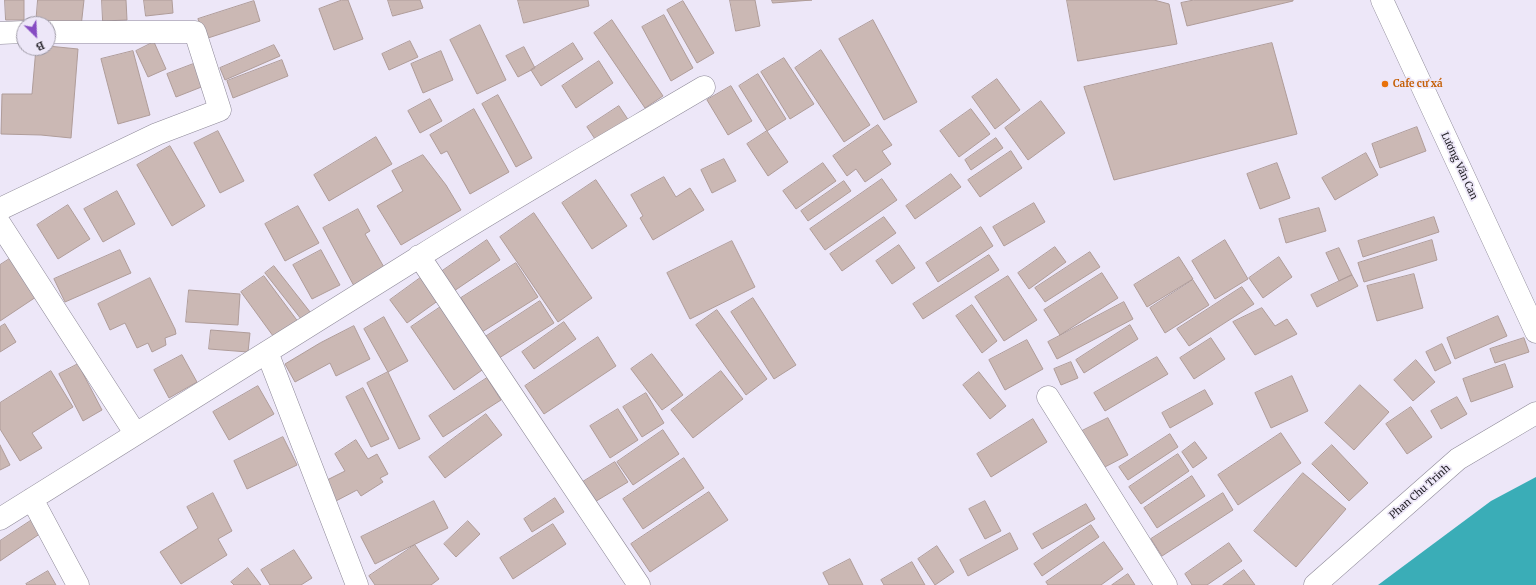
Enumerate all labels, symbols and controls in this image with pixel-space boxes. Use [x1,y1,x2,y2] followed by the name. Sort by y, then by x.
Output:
[16,16,56,56] north arrow
[34,38,47,54] text: B
[1393,78,1443,90] place label: Cafe cư xá
[1380,79,1390,89] marker: Cafe cư xá
[1438,131,1480,201] street label: Lương Văn Can
[1387,462,1453,522] street label: Phan Chu Trinh

